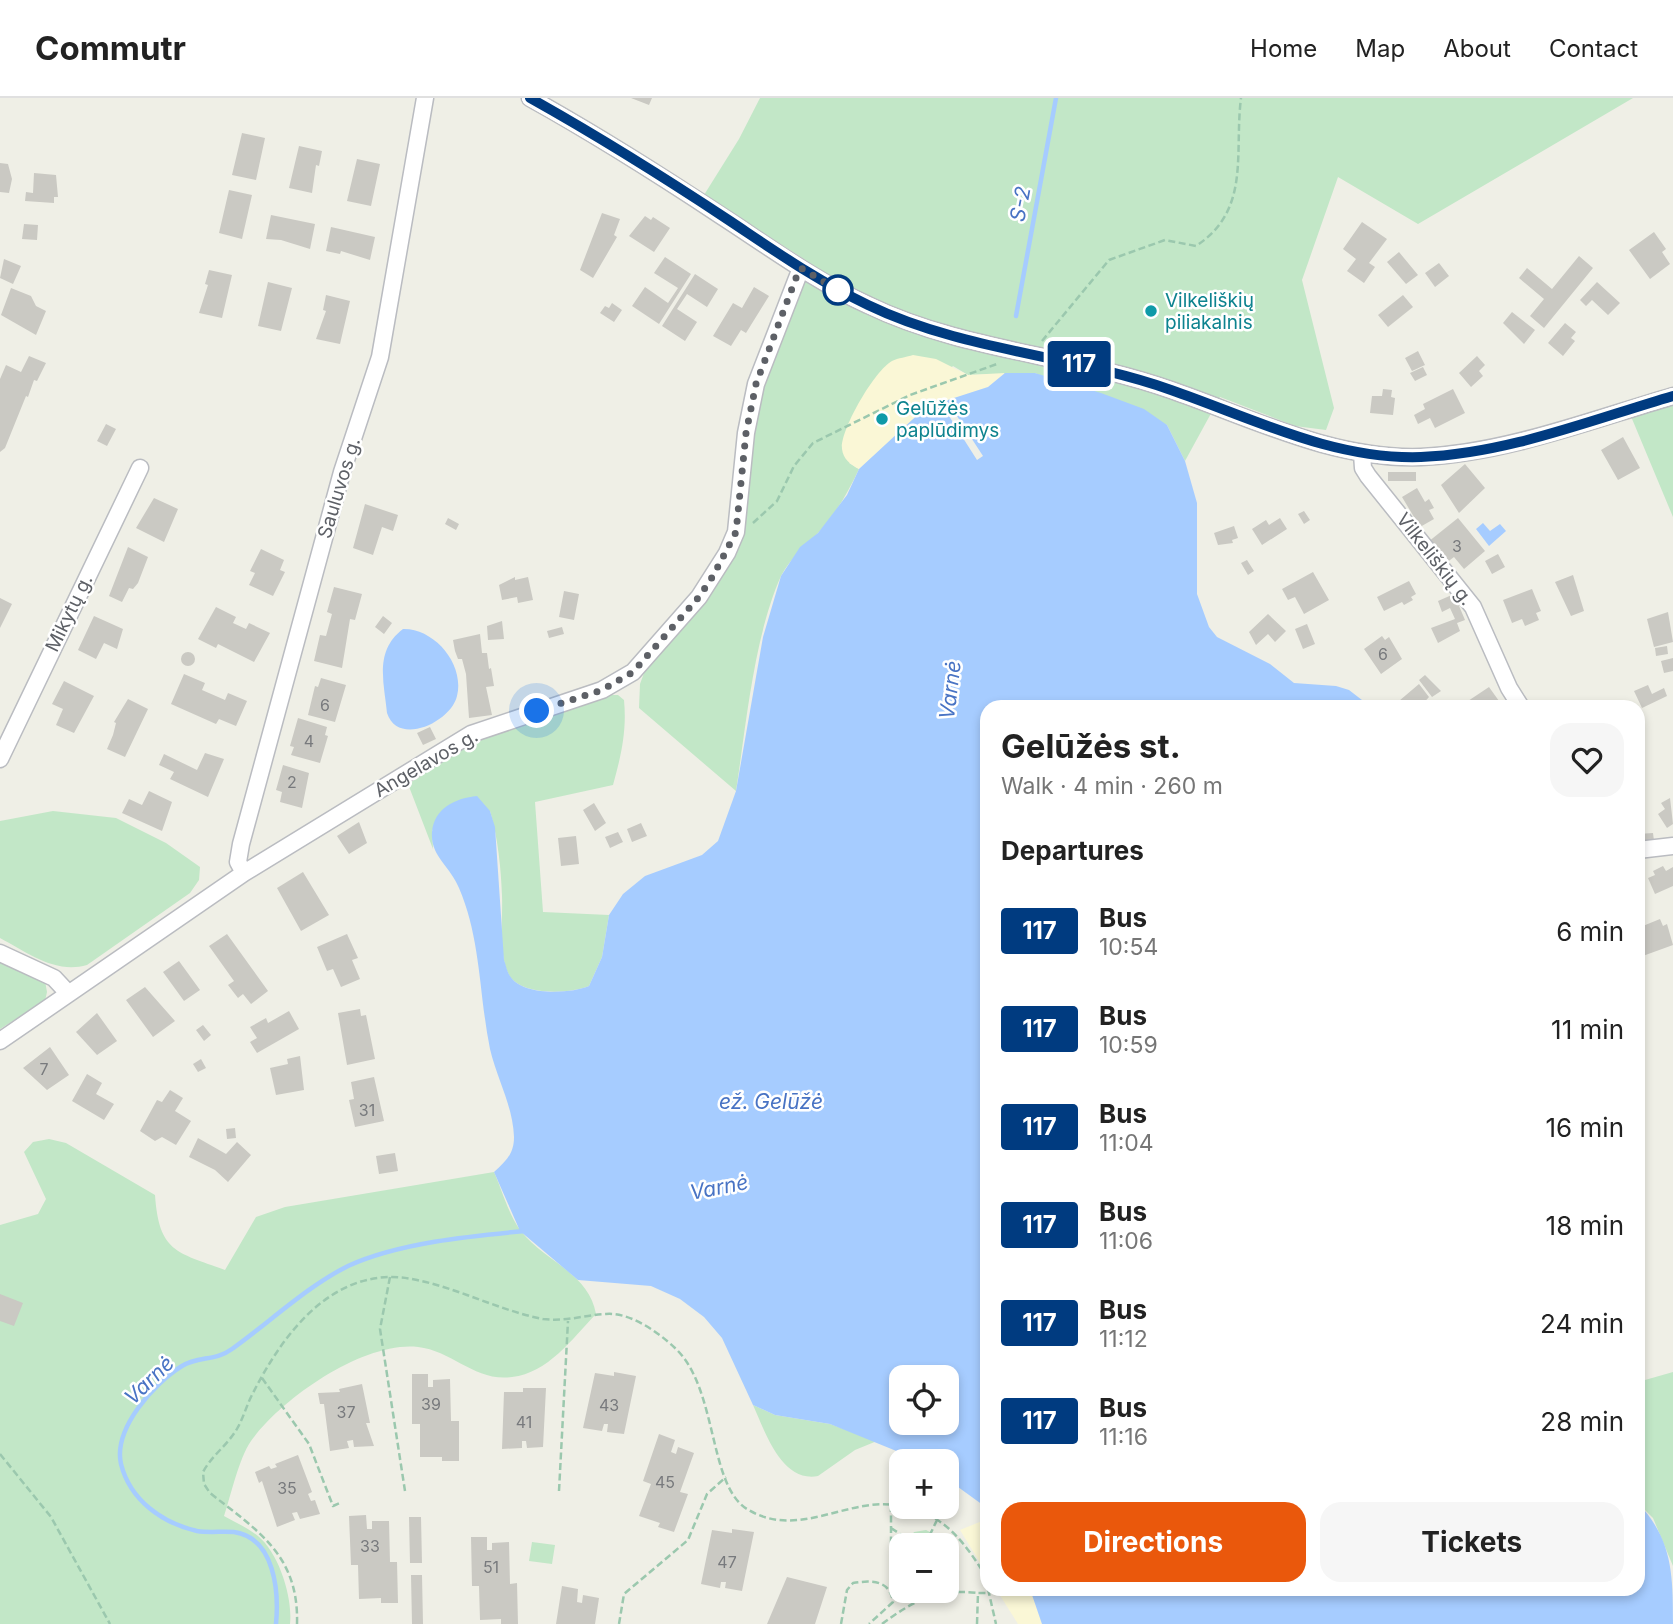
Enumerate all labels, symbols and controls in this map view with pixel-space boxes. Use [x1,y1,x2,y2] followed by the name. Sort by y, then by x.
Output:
[35,28,186,68] text: Commutr
[1250,34,1317,63] text: Home
[1355,34,1405,63] text: Map
[1443,34,1511,63] text: About
[1549,34,1638,63] text: Contact
[1004,184,1036,224] water label: S-2
[823,275,853,305] unlabelled marker
[1165,289,1254,334] place label: Vilkeliškių piliakalnis
[1143,303,1159,319] marker: Vilkeliškių piliakalnis
[1039,341,1119,387] line badge: 117
[1062,349,1096,378] text: 117
[896,397,999,442] place label: Gelūžės paplūdimys
[874,411,890,427] marker: Gelūžės paplūdimys
[313,435,365,541] street label: Sauluvos g.
[1392,508,1478,610] street label: Vilkeliškių g.
[1452,536,1462,556] house number: 3
[40,571,98,655] street label: Mikytų g.
[1378,644,1388,664] house number: 6
[934,659,966,721] water label: Varnė
[519,693,554,728] your location
[320,695,330,715] house number: 6
[1550,723,1624,797] button: heart
[370,724,482,802] street label: Angelavos g.
[1001,726,1181,766] text: Gelūžės st.
[304,731,314,751] house number: 4
[287,772,297,792] house number: 2
[1001,772,1223,800] text: Walk · 4 min · 260 m
[1001,835,1144,866] text: Departures
[1099,902,1147,933] text: Bus
[1022,916,1057,945] text: 117
[1556,916,1624,947] text: 6 min
[1099,933,1158,961] text: 10:54
[1099,1000,1147,1031] text: Bus
[1022,1014,1057,1043] text: 117
[1551,1014,1624,1045] text: 11 min
[1099,1031,1158,1059] text: 10:59
[39,1059,49,1079] house number: 7
[719,1089,823,1114] water label: ež. Gelūžė
[1099,1098,1147,1129] text: Bus
[359,1100,375,1120] house number: 31
[1022,1112,1057,1141] text: 117
[1546,1112,1624,1143] text: 16 min
[1099,1129,1154,1157] text: 11:04
[688,1169,750,1205] water label: Varnė
[1099,1196,1147,1227] text: Bus
[1022,1210,1057,1239] text: 117
[1546,1210,1624,1241] text: 18 min
[1099,1227,1153,1255] text: 11:06
[1099,1294,1147,1325] text: Bus
[1022,1308,1057,1337] text: 117
[1540,1308,1624,1339] text: 24 min
[1099,1325,1148,1353] text: 11:12
[119,1350,179,1410] water label: Varnė
[889,1365,959,1603] map controls
[889,1365,959,1435] button: locate
[1099,1392,1147,1423] text: Bus
[421,1394,441,1414] house number: 39
[599,1395,619,1415] house number: 43
[337,1402,355,1422] house number: 37
[1022,1406,1057,1435] text: 117
[1540,1406,1624,1437] text: 28 min
[516,1412,532,1432] house number: 41
[1099,1423,1148,1451] text: 11:16
[889,1449,959,1519] button: +
[655,1472,675,1492] house number: 45
[277,1478,297,1498] house number: 35
[1001,1502,1306,1582] button: Directions
[1320,1502,1624,1582] button: Tickets
[889,1533,959,1603] button: −
[360,1536,380,1556] house number: 33
[717,1552,737,1572] house number: 47
[483,1557,499,1577] house number: 51

